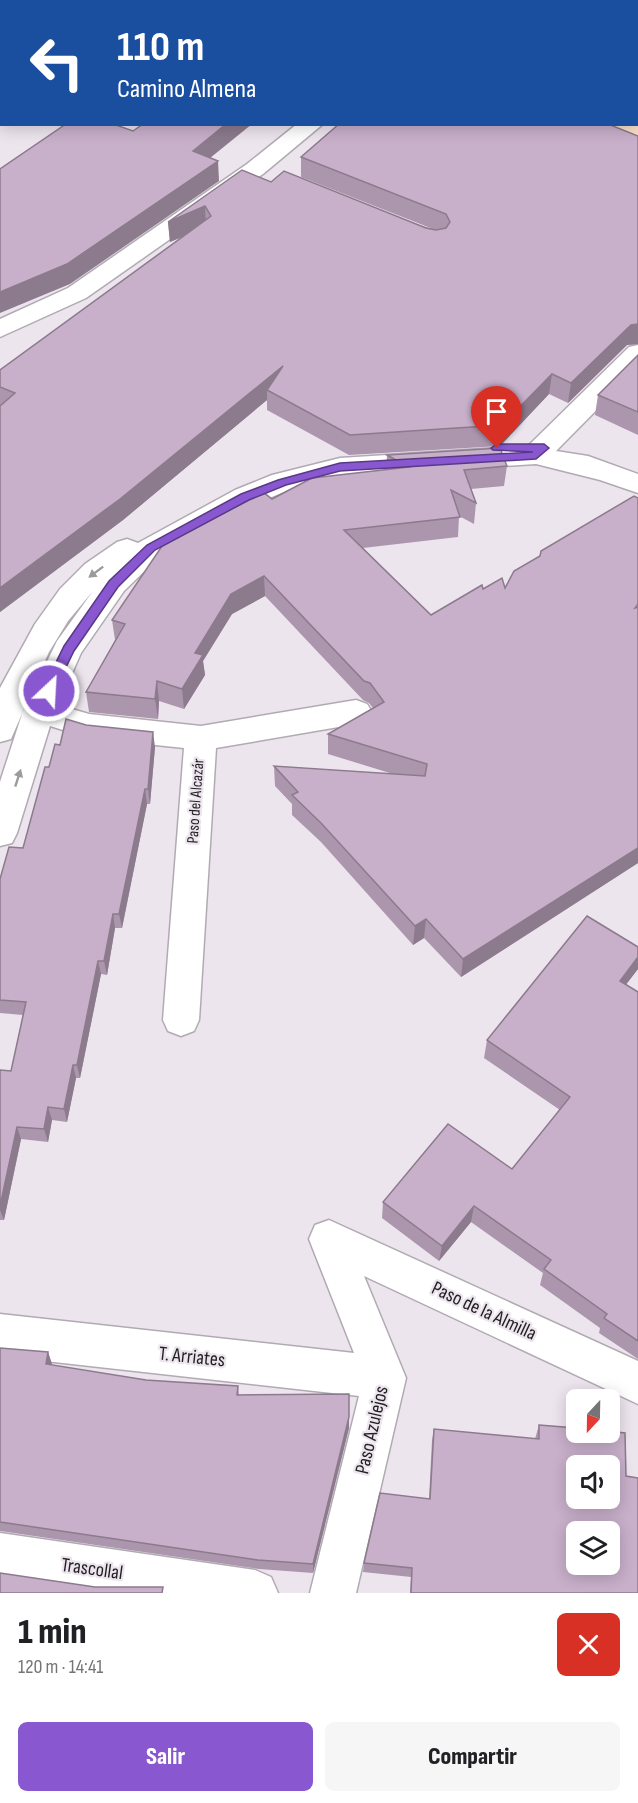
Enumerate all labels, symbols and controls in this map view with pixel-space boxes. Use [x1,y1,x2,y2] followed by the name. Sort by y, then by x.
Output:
[117,22,204,73] text: 110 m
[18,24,96,102] icon: left
[117,73,257,105] text: Camino Almena
[471,386,522,448] pin
[480,395,513,428] icon: arrive
[89,566,105,578] one-way arrow
[17,659,81,723] position arrow
[184,757,208,844] street label: Paso del Alcazár
[14,769,23,787] one-way arrow
[428,1276,540,1346] street label: Paso de la Almilla
[158,1342,226,1372] street label: T. Arriates
[350,1384,394,1476] street label: Paso Azulejos
[566,1389,620,1443] north arrow
[566,1389,620,1575] map controls
[566,1455,620,1509] button: sound
[566,1521,620,1575] button: layers
[60,1553,124,1585] street label: Trascollal
[18,1611,86,1654] text: 1 min
[557,1613,620,1676] button: close
[18,1655,103,1679] text: 120 m · 14:41
[18,1722,313,1791] button: Salir
[325,1722,620,1791] button: Compartir

